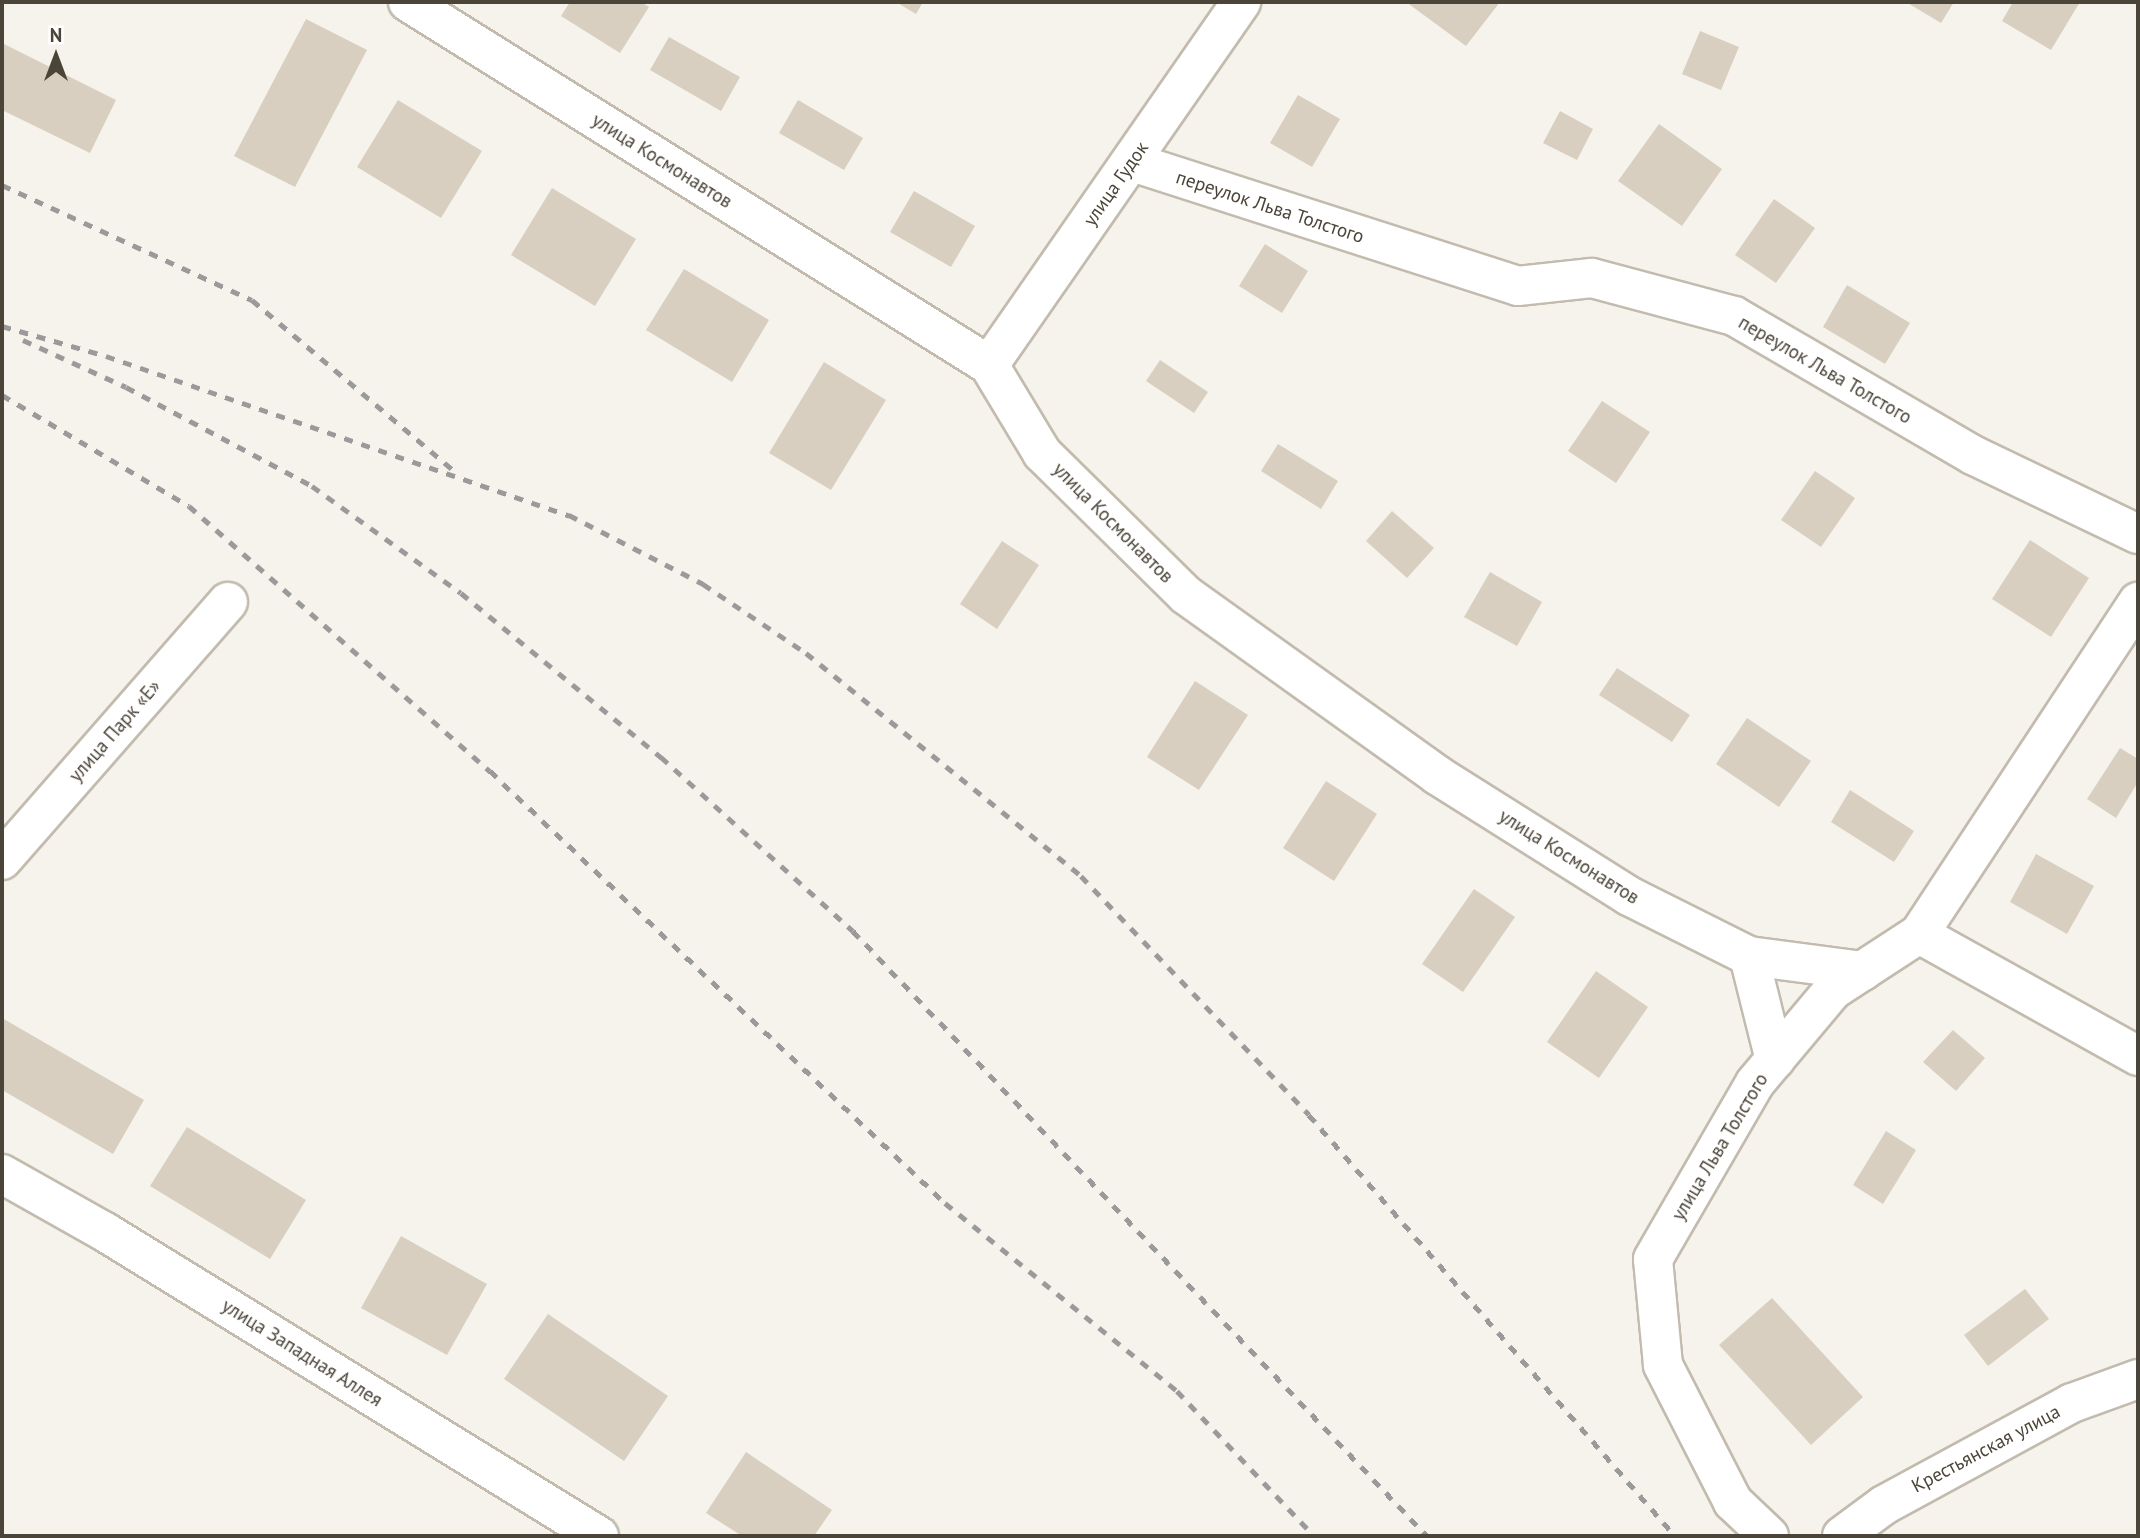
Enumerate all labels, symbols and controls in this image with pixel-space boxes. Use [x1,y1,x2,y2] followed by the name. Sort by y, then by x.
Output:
[21,21,91,91] north arrow
[50,23,62,47] text: N
[588,109,736,213] street label: улица Космонавтов
[1079,137,1153,231] street label: улица Гудок
[1173,166,1367,248] street label: переулок Льва Толстого
[1734,311,1916,429] street label: переулок Льва Толстого
[1048,458,1178,588] street label: улица Космонавтов
[64,675,166,787] street label: улица Парк «Е»
[1495,805,1643,909] street label: улица Космонавтов
[1667,1069,1773,1225] street label: улица Льва Толстого
[217,1294,387,1412] street label: улица Западная Аллея
[1908,1400,2064,1498] street label: Крестьянская улица

